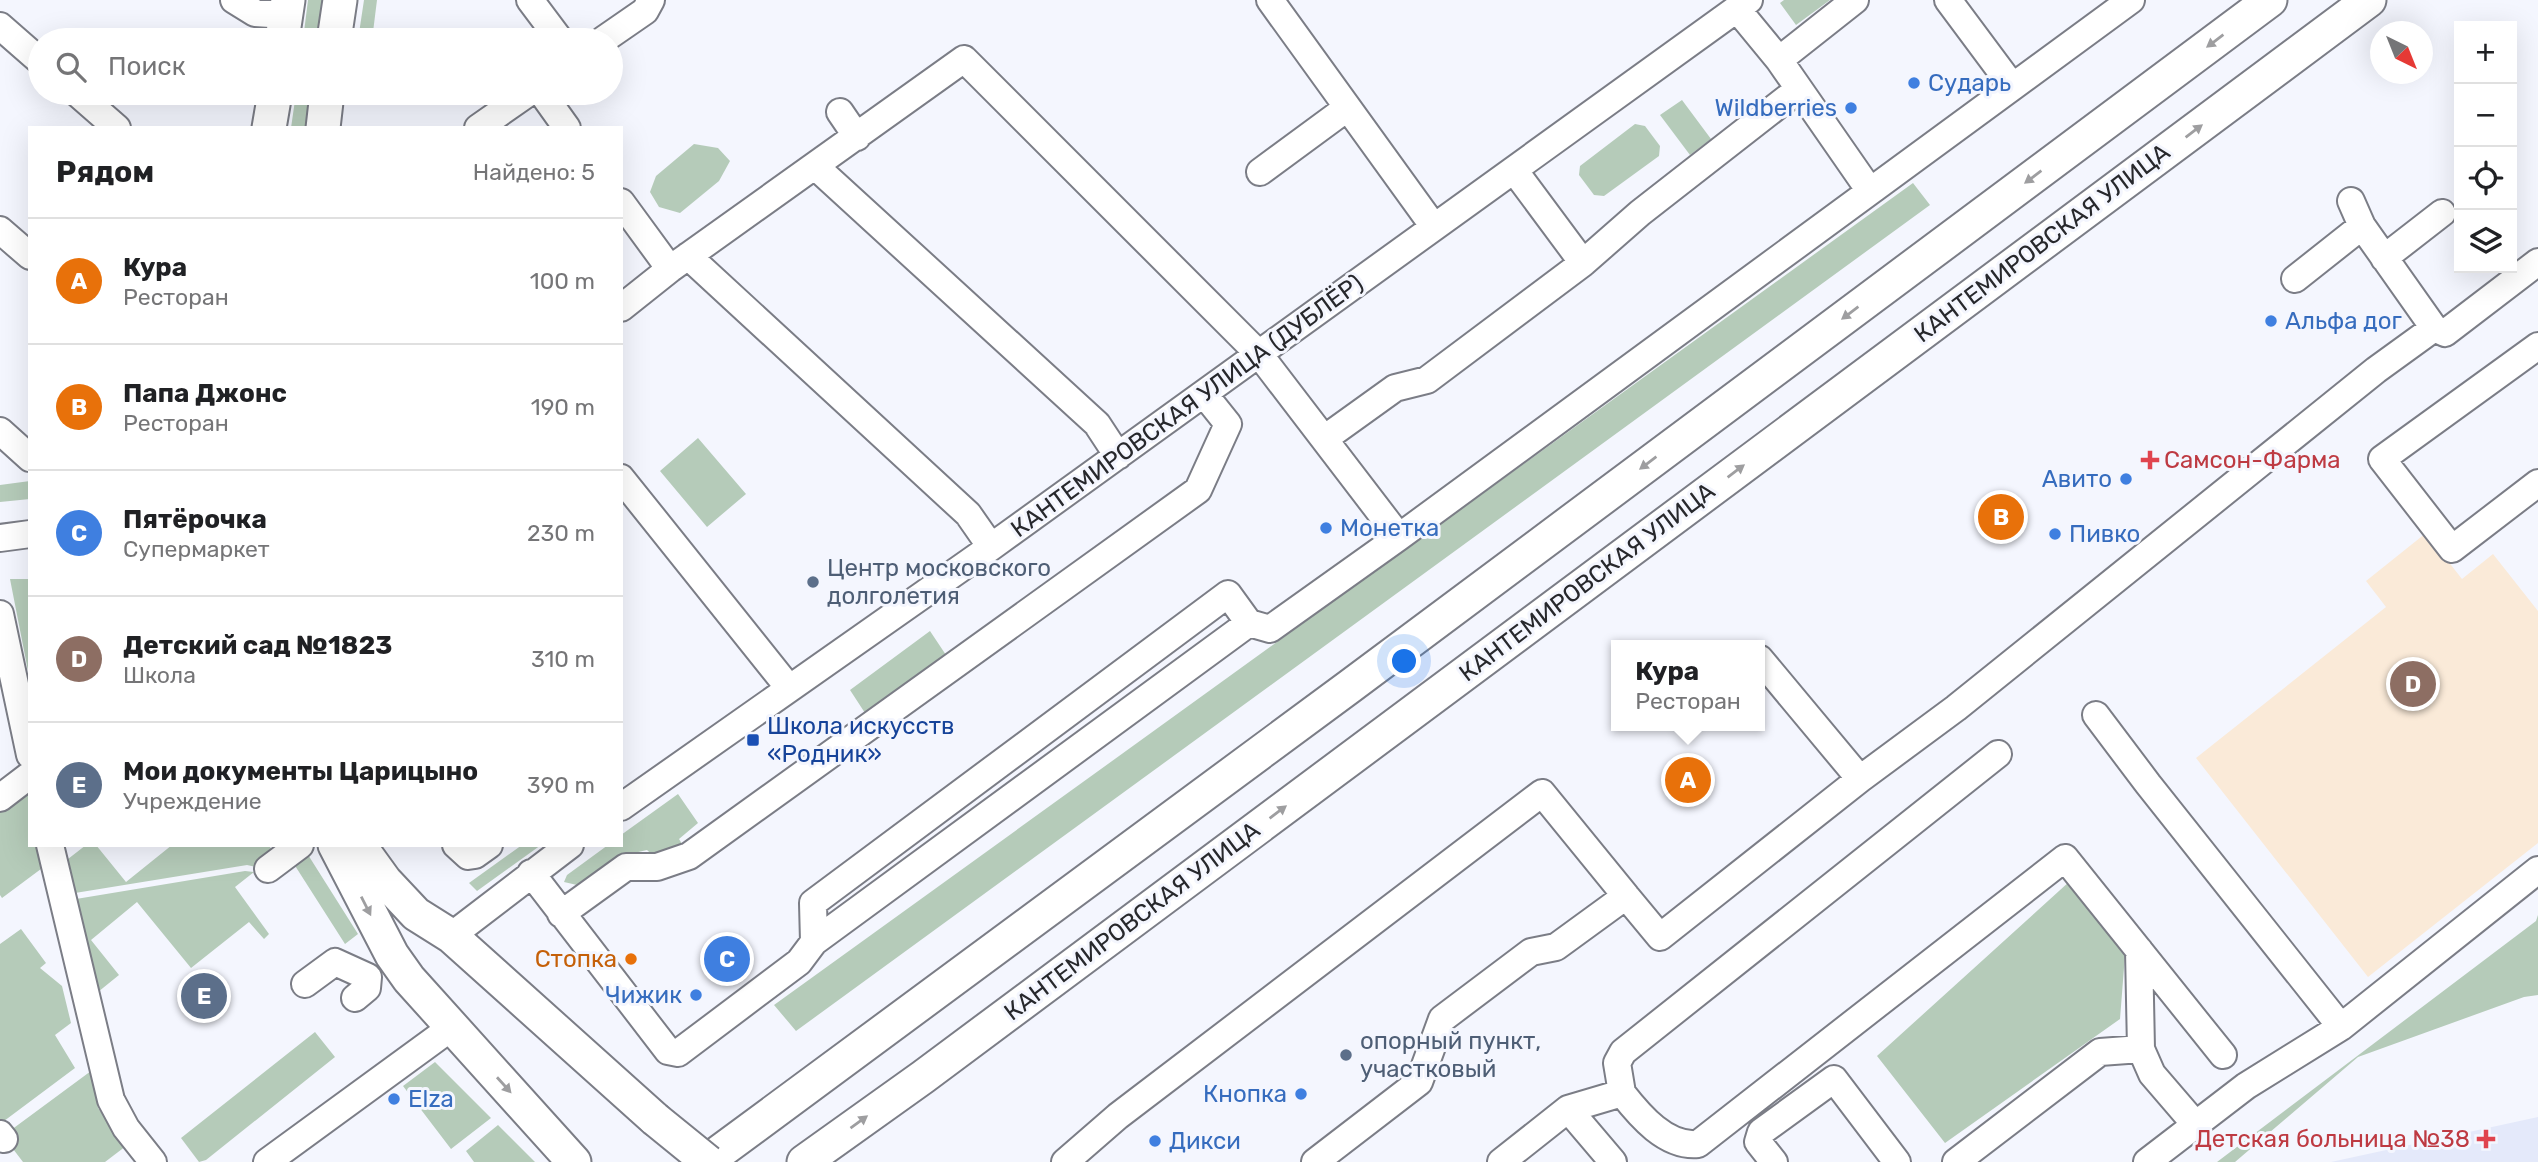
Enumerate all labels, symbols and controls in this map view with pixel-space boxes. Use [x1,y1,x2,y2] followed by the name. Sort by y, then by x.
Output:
[2370,21,2433,84] north arrow
[2454,21,2517,273] map controls
[2454,21,2517,84] button: +
[28,28,623,105] search box
[2206,33,2224,47] one-way arrow
[52,48,90,86] icon: search
[108,51,186,82] text: Поиск
[1928,69,2011,97] place label: Сударь
[1906,75,1922,91] marker: Сударь
[2454,84,2517,147] button: −
[1714,94,1837,122] place label: Wildberries
[1843,100,1859,116] marker: Wildberries
[2184,123,2202,138] one-way arrow
[1909,138,2175,348] street label: КАНТЕМИРОВСКАЯ УЛИЦА
[2454,147,2517,210] button: locate
[56,154,154,190] text: Рядом
[473,158,595,186] text: Найдено: 5
[2024,169,2042,183] one-way arrow
[2454,210,2517,273] button: layers
[123,252,187,283] text: Кура
[71,267,87,295] text: A
[530,267,595,295] text: 100 m
[1006,269,1368,543] street label: КАНТЕМИРОВСКАЯ УЛИЦА (ДУБЛЁР)
[123,283,229,311] text: Ресторан
[1842,305,1860,320] one-way arrow
[2285,307,2403,335] place label: Альфа дог
[2263,313,2279,329] marker: Альфа дог
[123,378,287,409] text: Папа Джонс
[71,393,87,421] text: B
[531,393,595,421] text: 190 m
[123,409,229,437] text: Ресторан
[2164,446,2341,474] place label: Самсон-Фарма
[2142,452,2158,468] marker: Самсон-Фарма
[1640,456,1658,471] one-way arrow
[1727,465,1745,479] one-way arrow
[2042,465,2112,493] place label: Авито
[2118,471,2134,487] marker: Авито
[1454,477,1720,687] street label: КАНТЕМИРОВСКАЯ УЛИЦА
[1978,491,2024,543] pin: B
[123,504,267,535] text: Пятёрочка
[1340,514,1439,542] place label: Монетка
[71,519,87,547] text: C
[527,519,595,547] text: 230 m
[1318,520,1334,536] marker: Монетка
[2069,520,2140,548] place label: Пивко
[2047,526,2063,542] marker: Пивко
[123,535,270,563] text: Супермаркет
[827,554,1051,610] place label: Центр московского долголетия
[805,574,821,590] marker: Центр московского долголетия
[123,630,392,661] text: Детский сад №1823
[1611,640,1765,731] popup
[1387,644,1421,678] your location
[71,645,87,673] text: D
[531,645,595,673] text: 310 m
[1635,656,1699,687] text: Кура
[2390,658,2436,710] pin: D
[123,661,196,689] text: Школа
[1635,687,1741,715] text: Ресторан
[767,712,955,768] place label: Школа искусств «Родник»
[745,732,761,748] marker: Школа искусств «Родник»
[1665,754,1711,806] pin: A
[123,756,478,787] text: Мои документы Царицыно
[72,771,86,799] text: E
[527,771,595,799] text: 390 m
[123,787,262,815] text: Учреждение
[1269,805,1288,819] one-way arrow
[999,816,1265,1026] street label: КАНТЕМИРОВСКАЯ УЛИЦА
[361,896,372,916] one-way arrow
[704,933,750,985] pin: C
[535,945,617,973] place label: Стопка
[623,951,639,967] marker: Стопка
[181,970,227,1022] pin: E
[605,981,682,1009] place label: Чижик
[688,987,704,1003] marker: Чижик
[1360,1027,1541,1083] place label: опорный пункт, участковый
[1338,1047,1354,1063] marker: опорный пункт, участковый
[496,1076,512,1093] one-way arrow
[1203,1080,1287,1108] place label: Кнопка
[408,1085,454,1113] place label: Elza
[1293,1086,1309,1102] marker: Кнопка
[386,1091,402,1107] marker: Elza
[850,1115,868,1129] one-way arrow
[2195,1125,2470,1153] place label: Детская больница №38
[1169,1127,1241,1155] place label: Дикси
[2476,1129,2496,1149] marker: Детская больница №38
[1147,1133,1163,1149] marker: Дикси

